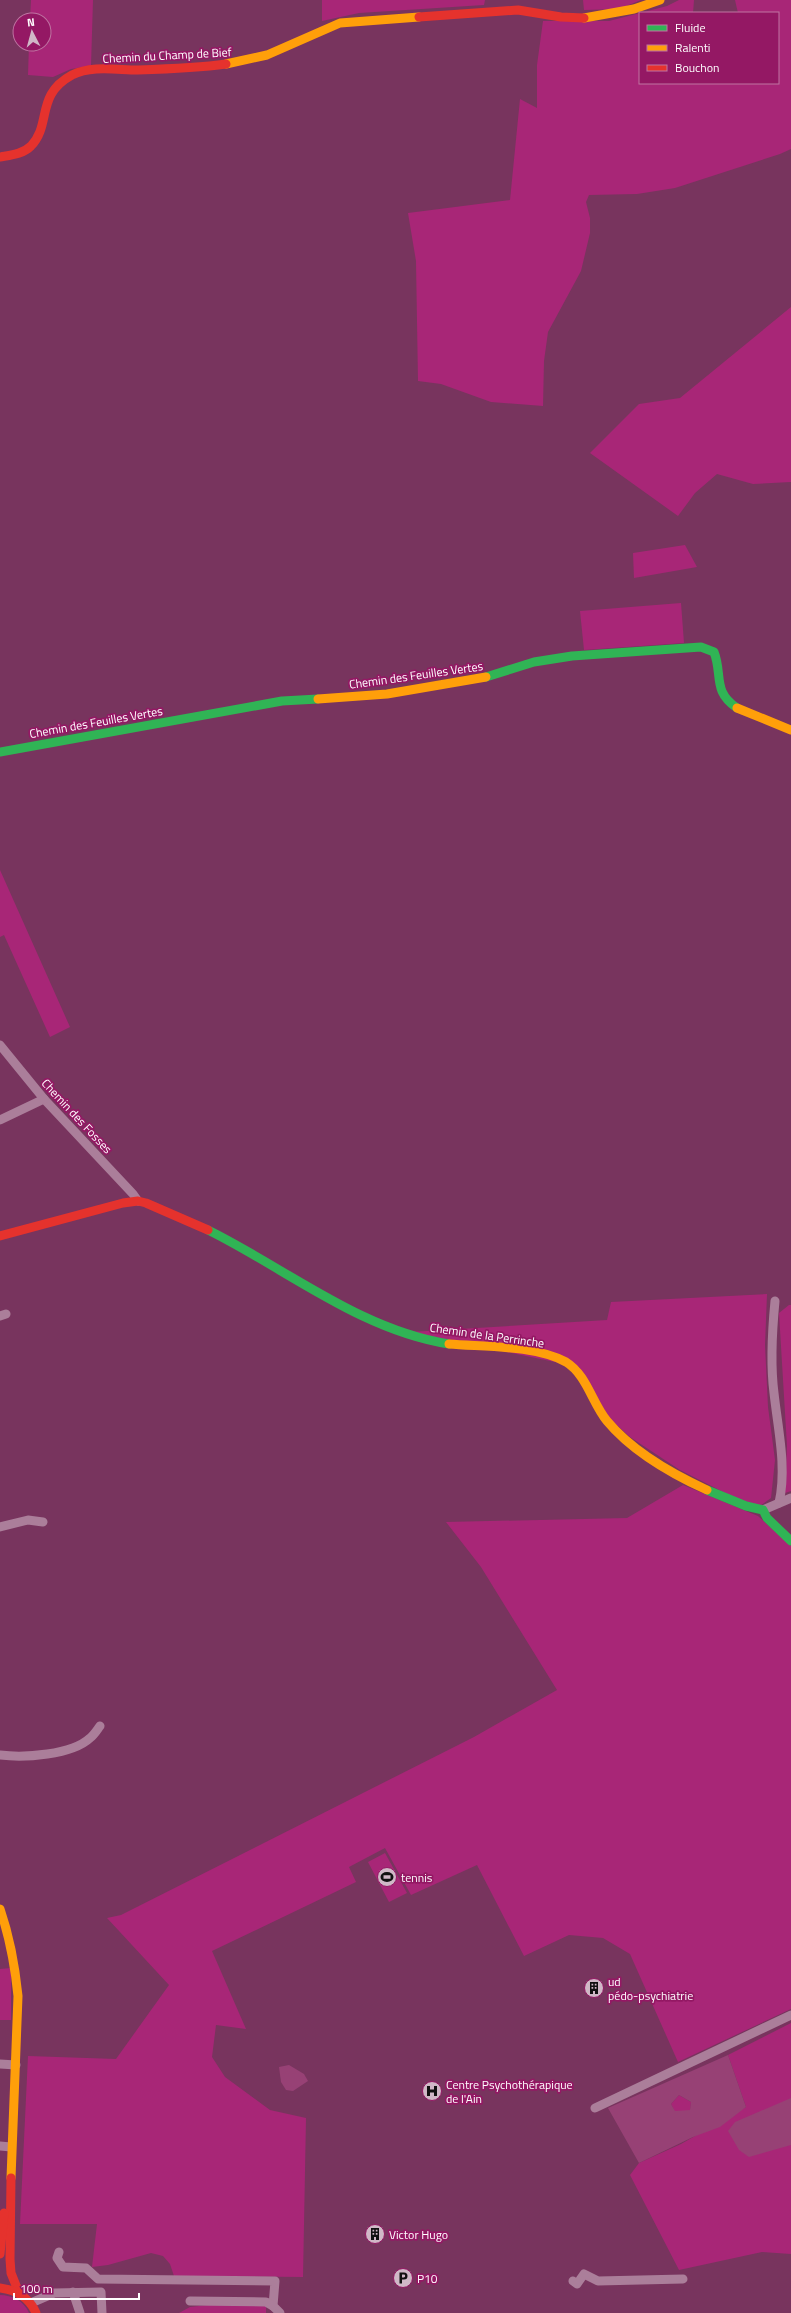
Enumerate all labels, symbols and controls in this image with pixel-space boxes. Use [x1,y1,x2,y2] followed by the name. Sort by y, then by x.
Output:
[12,12,52,52] north arrow
[639,12,779,84] legend
[26,14,36,30] text: N
[675,18,706,37] text: Fluide
[675,38,710,57] text: Ralenti
[102,42,232,68] street label: Chemin du Champ de Bief
[675,58,720,77] text: Bouchon
[348,656,485,694] street label: Chemin des Feuilles Vertes
[28,701,165,743] street label: Chemin des Feuilles Vertes
[37,1074,117,1158] street label: Chemin des Fosses
[428,1318,546,1352] street label: Chemin de la Perrinche
[376,1866,398,1888] sports icon: tennis
[401,1868,433,1887] place label: tennis
[608,1972,693,2005] place label: ud pédo-psychiatrie
[583,1977,605,1999] building icon: ud pédo-psychiatrie
[446,2075,573,2108] place label: Centre Psychothérapique de l'Ain
[421,2080,443,2102] hospital icon: Centre Psychothérapique de l'Ain
[364,2223,386,2245] building icon: Victor Hugo
[389,2225,448,2244] place label: Victor Hugo
[392,2267,414,2289] parking icon: P10
[417,2269,438,2288] place label: P10
[14,2275,139,2301] scale bar
[20,2279,53,2298] text: 100 m

